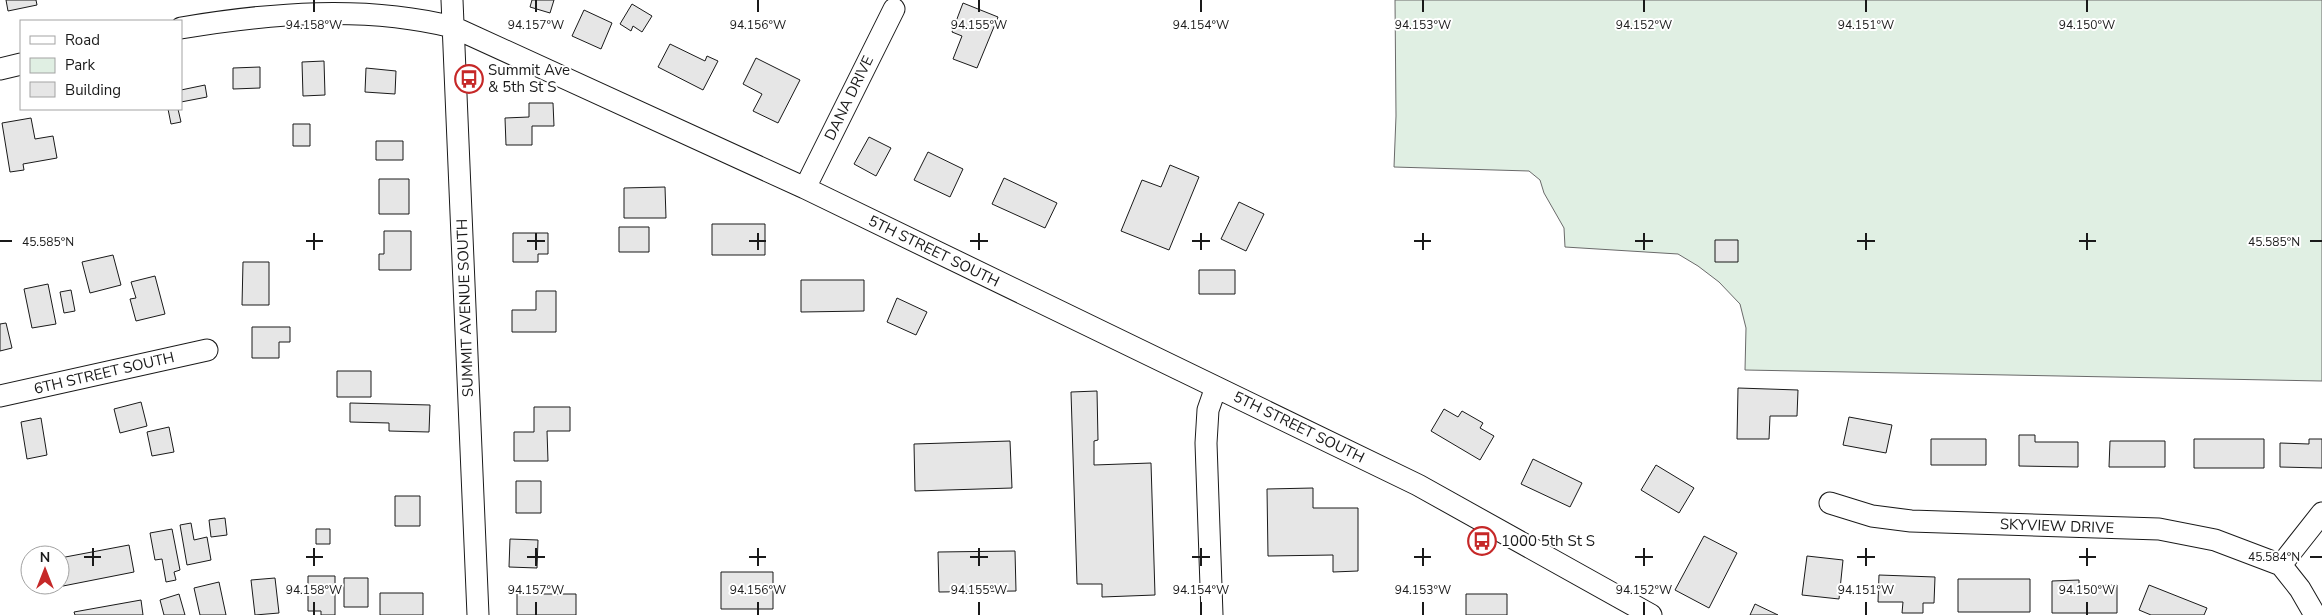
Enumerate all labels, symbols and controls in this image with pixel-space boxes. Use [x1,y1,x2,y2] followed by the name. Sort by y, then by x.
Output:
[286,17,342,33] text: 94.158°W
[508,17,564,33] text: 94.157°W
[730,17,786,33] text: 94.156°W
[951,17,1007,33] text: 94.155°W
[1173,17,1229,33] text: 94.154°W
[1395,17,1451,33] text: 94.153°W
[1616,17,1672,33] text: 94.152°W
[1838,17,1894,33] text: 94.151°W
[2059,17,2115,33] text: 94.150°W
[20,20,182,110] legend
[65,30,100,50] text: Road
[820,52,878,144] street label: DANA DRIVE
[65,55,95,75] text: Park
[488,60,570,97] place label: Summit Ave & 5th St S
[454,64,484,94] bus stop icon: Summit Ave & 5th St S
[65,80,121,100] text: Building
[865,211,1003,291] street label: 5TH STREET SOUTH
[452,218,478,398] street label: SUMMIT AVENUE SOUTH
[22,234,74,250] text: 45.585°N
[2248,234,2300,250] text: 45.585°N
[32,347,176,399] street label: 6TH STREET SOUTH
[1230,387,1368,467] street label: 5TH STREET SOUTH
[1999,514,2115,538] street label: SKYVIEW DRIVE
[1467,526,1497,556] bus stop icon: 1000 5th St S
[1501,531,1595,551] place label: 1000 5th St S
[20,545,70,595] north arrow
[40,548,50,567] text: N
[2248,549,2300,565] text: 45.584°N
[286,582,342,598] text: 94.158°W
[508,582,564,598] text: 94.157°W
[730,582,786,598] text: 94.156°W
[951,582,1007,598] text: 94.155°W
[1173,582,1229,598] text: 94.154°W
[1395,582,1451,598] text: 94.153°W
[1616,582,1672,598] text: 94.152°W
[1838,582,1894,598] text: 94.151°W
[2059,582,2115,598] text: 94.150°W

